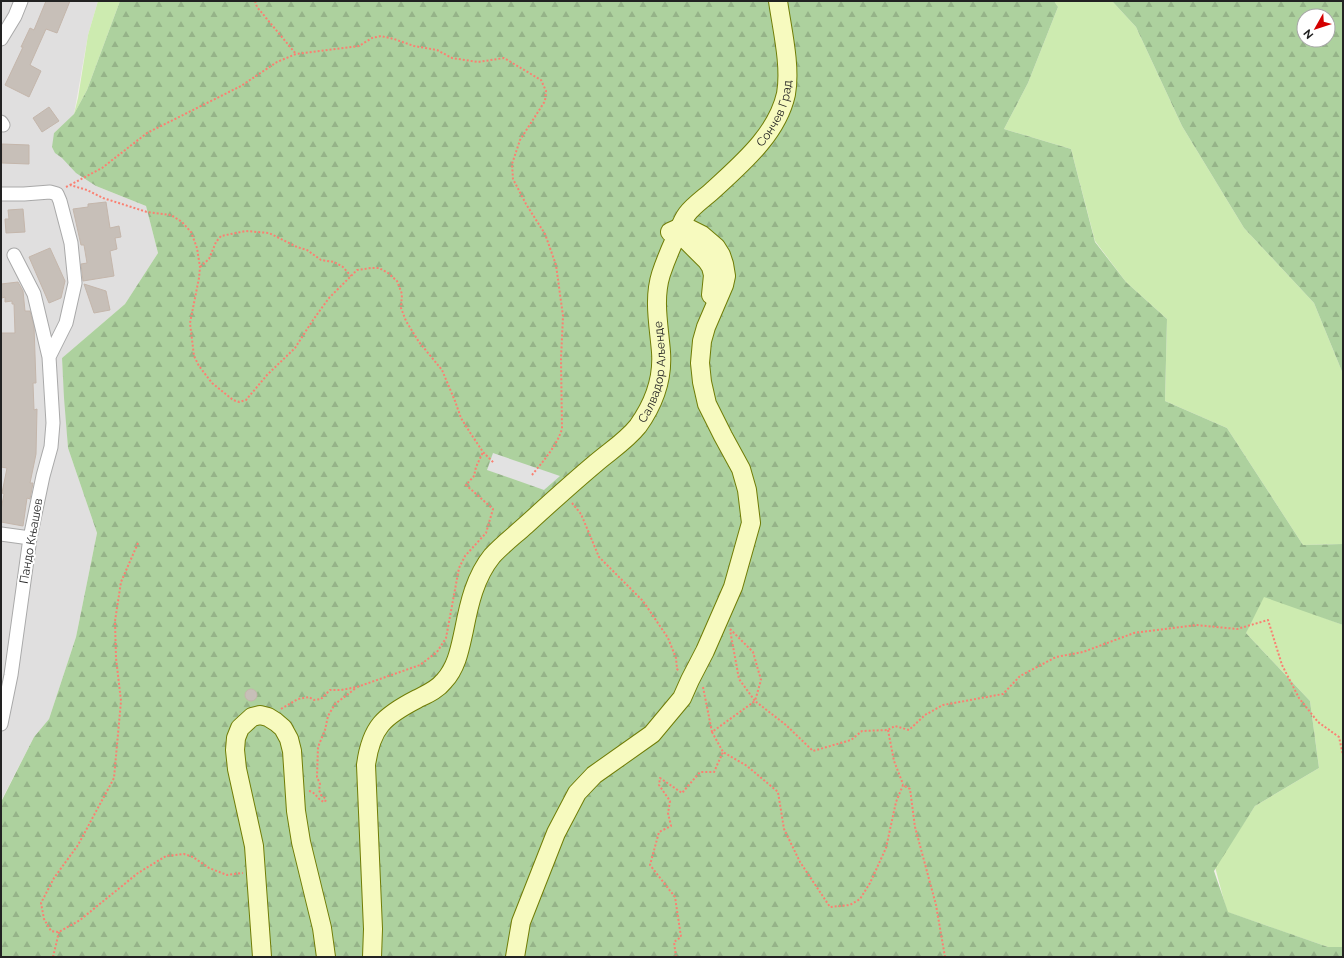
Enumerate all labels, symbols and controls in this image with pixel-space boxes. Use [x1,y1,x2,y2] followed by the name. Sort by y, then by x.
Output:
[1296,8,1336,48] north arrow
[1301,27,1316,41] text: N
[753,80,794,149] street label: Сончев Град
[635,320,668,425] street label: Салвадор Аљенде
[17,497,45,585] street label: Пандо Књашев

